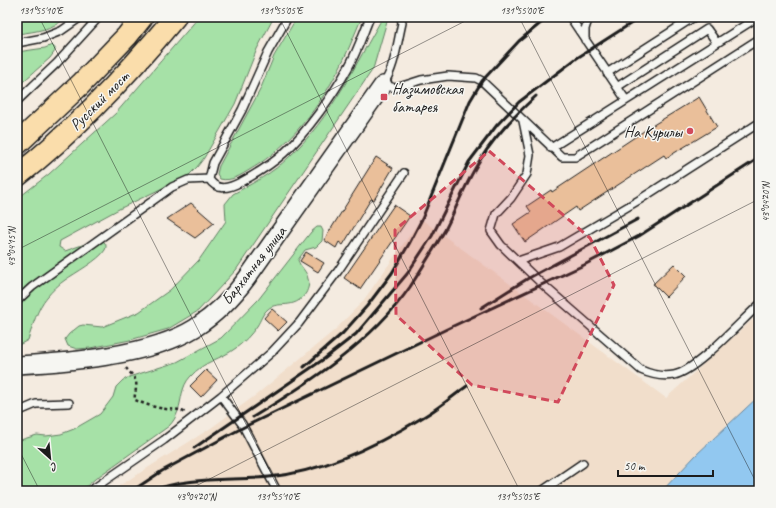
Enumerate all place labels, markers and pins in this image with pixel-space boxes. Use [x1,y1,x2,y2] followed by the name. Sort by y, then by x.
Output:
[392,79,464,117] place label: Назимовская батарея
[379,92,389,102] marker: Назимовская батарея
[624,122,684,142] place label: На Курилы
[685,126,695,136] marker: На Курилы

